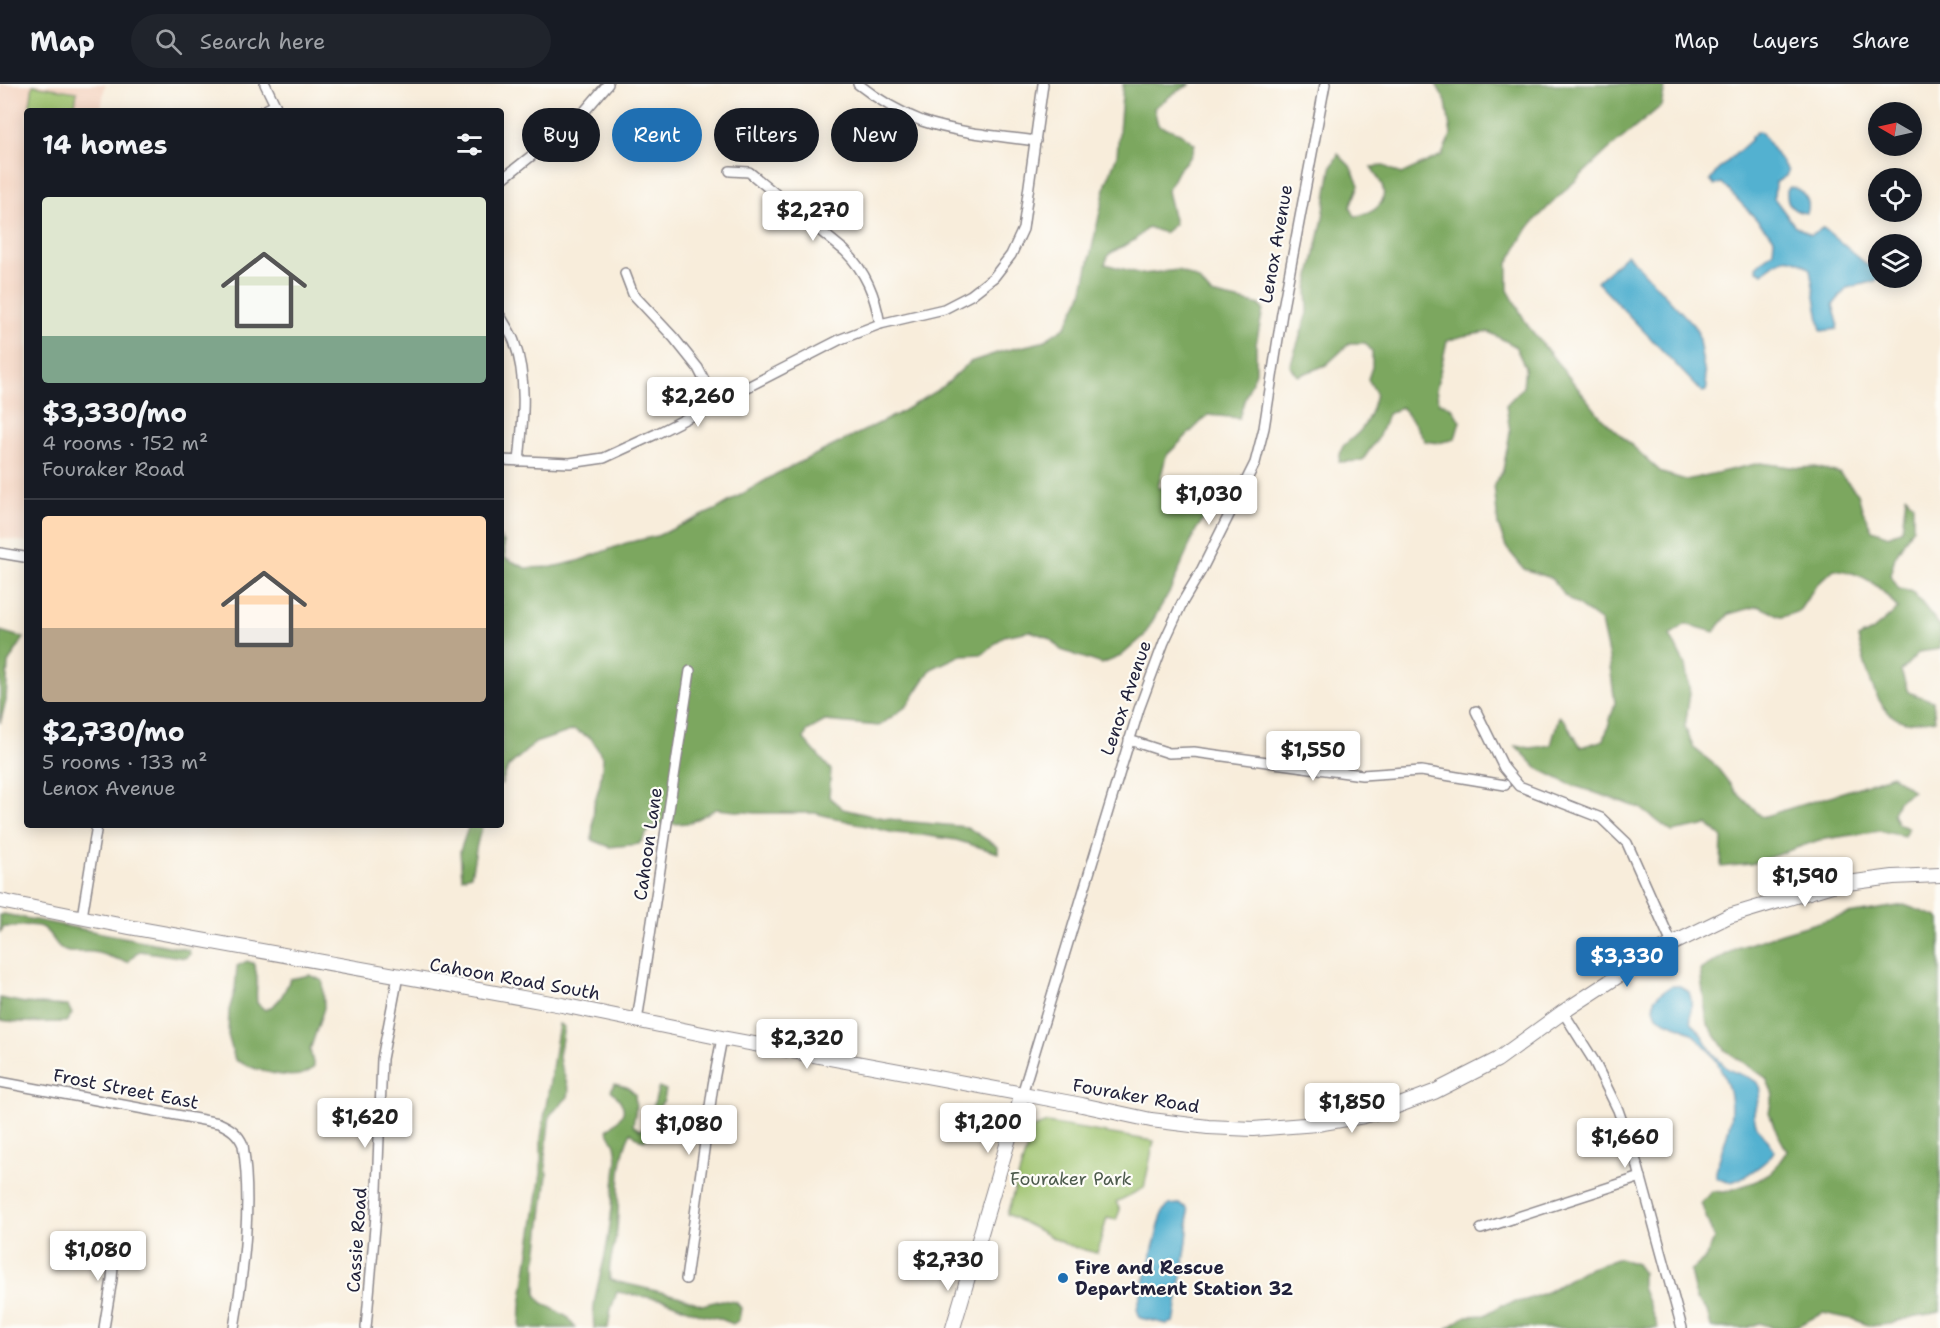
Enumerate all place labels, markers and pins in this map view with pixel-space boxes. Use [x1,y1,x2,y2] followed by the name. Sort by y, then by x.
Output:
[764,191,862,242] pin: $2,270
[649,377,747,428] pin: $2,260
[1160,475,1258,526] pin: $1,030
[1264,731,1362,782] pin: $1,550
[1756,857,1854,908] pin: $1,590
[1578,937,1676,988] pin: $3,330
[758,1019,856,1070] pin: $2,320
[1303,1083,1401,1134] pin: $1,850
[316,1098,414,1149] pin: $1,620
[939,1103,1037,1154] pin: $1,200
[640,1105,738,1156] pin: $1,080
[1576,1118,1674,1169] pin: $1,660
[49,1231,147,1282] pin: $1,080
[899,1241,997,1292] pin: $2,730
[1075,1256,1293,1301] place label: Fire and Rescue Department Station 32
[1056,1271,1070,1285] marker: Fire and Rescue Department Station 32

